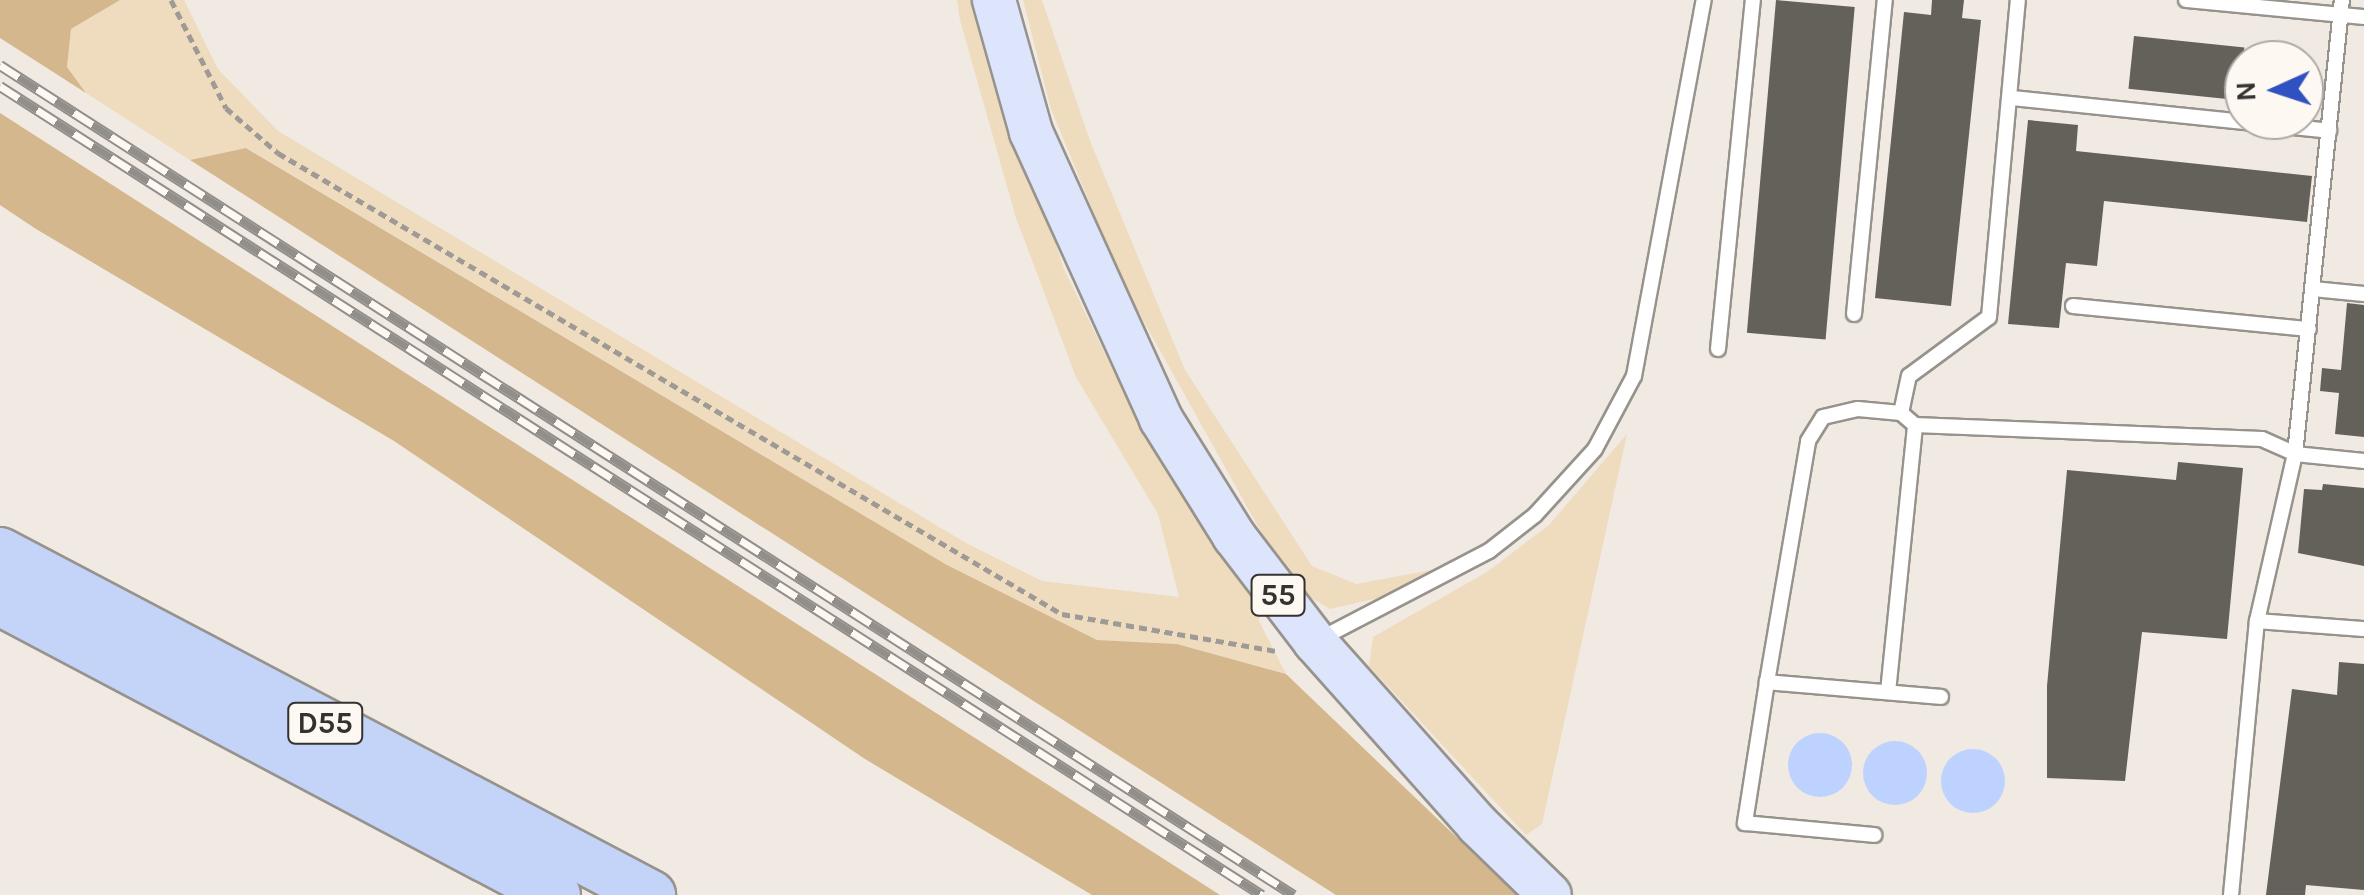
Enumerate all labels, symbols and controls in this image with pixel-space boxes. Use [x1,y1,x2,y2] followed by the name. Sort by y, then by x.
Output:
[2224,40,2324,140] north arrow
[2229,81,2263,102] text: N
[1250,570,1306,620] road number: 55
[285,698,365,748] road number: D55

